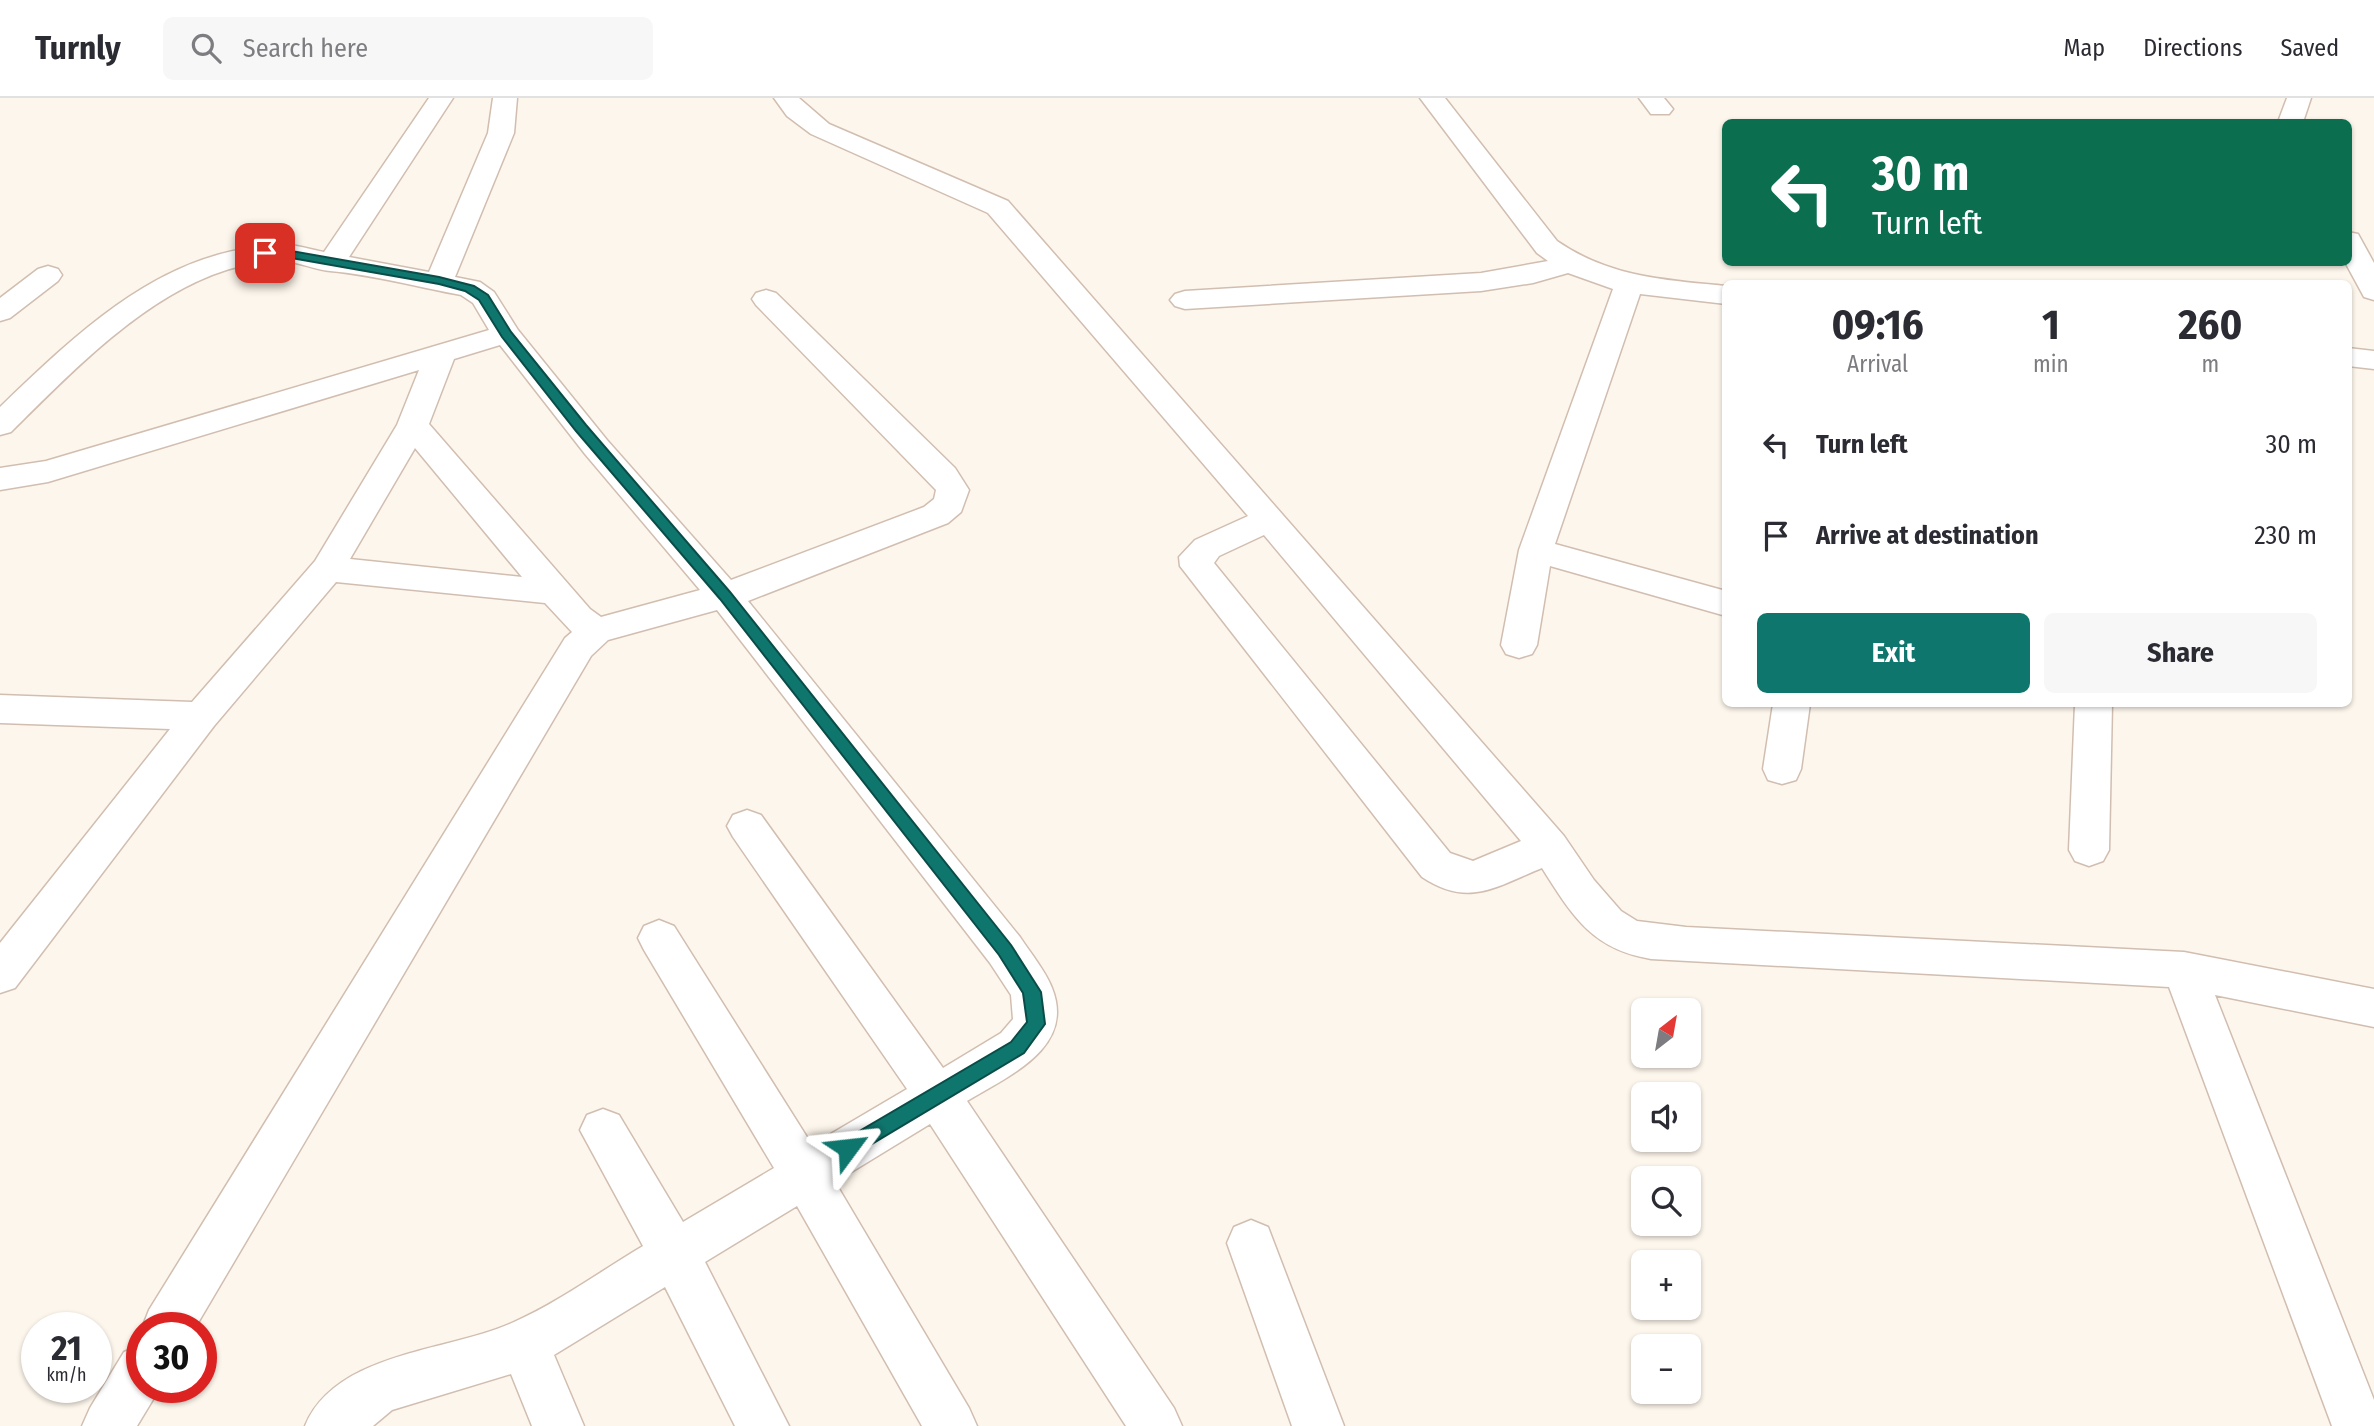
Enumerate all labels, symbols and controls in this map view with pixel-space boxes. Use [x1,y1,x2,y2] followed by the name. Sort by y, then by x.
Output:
[163,17,653,80] search box
[35,28,121,68] text: Turnly
[187,29,225,67] icon: search
[243,33,368,64] text: Search here
[2064,34,2105,62] text: Map
[2143,34,2242,62] text: Directions
[2280,34,2339,62] text: Saved
[1872,144,1970,203] text: 30 m
[1757,147,1848,238] icon: left
[1872,204,1982,242] text: Turn left
[235,223,295,283] pin
[246,234,284,272] icon: arrive
[1831,300,1924,350] text: 09:16
[2042,300,2060,350] text: 1
[2178,300,2243,350] text: 260
[1847,350,1908,378] text: Arrival
[2033,350,2069,378] text: min
[2201,350,2219,378] text: m
[1757,426,1795,464] icon: left
[1816,429,1908,460] text: Turn left
[2266,429,2317,460] text: 30 m
[1757,517,1795,555] icon: arrive
[1816,520,2039,551] text: Arrive at destination
[2254,520,2317,551] text: 230 m
[1757,613,2030,693] button: Exit
[2044,613,2317,693] button: Share
[1631,998,1701,1068] north arrow
[1631,998,1701,1404] map controls
[1631,1082,1701,1152] button: sound
[811,1111,885,1185] position arrow
[1631,1166,1701,1236] button: search
[1631,1250,1701,1320] button: +
[126,1312,217,1403] speed limit sign: 30
[51,1327,82,1369] text: 21
[1631,1334,1701,1404] button: −
[46,1364,87,1386] text: km/h

